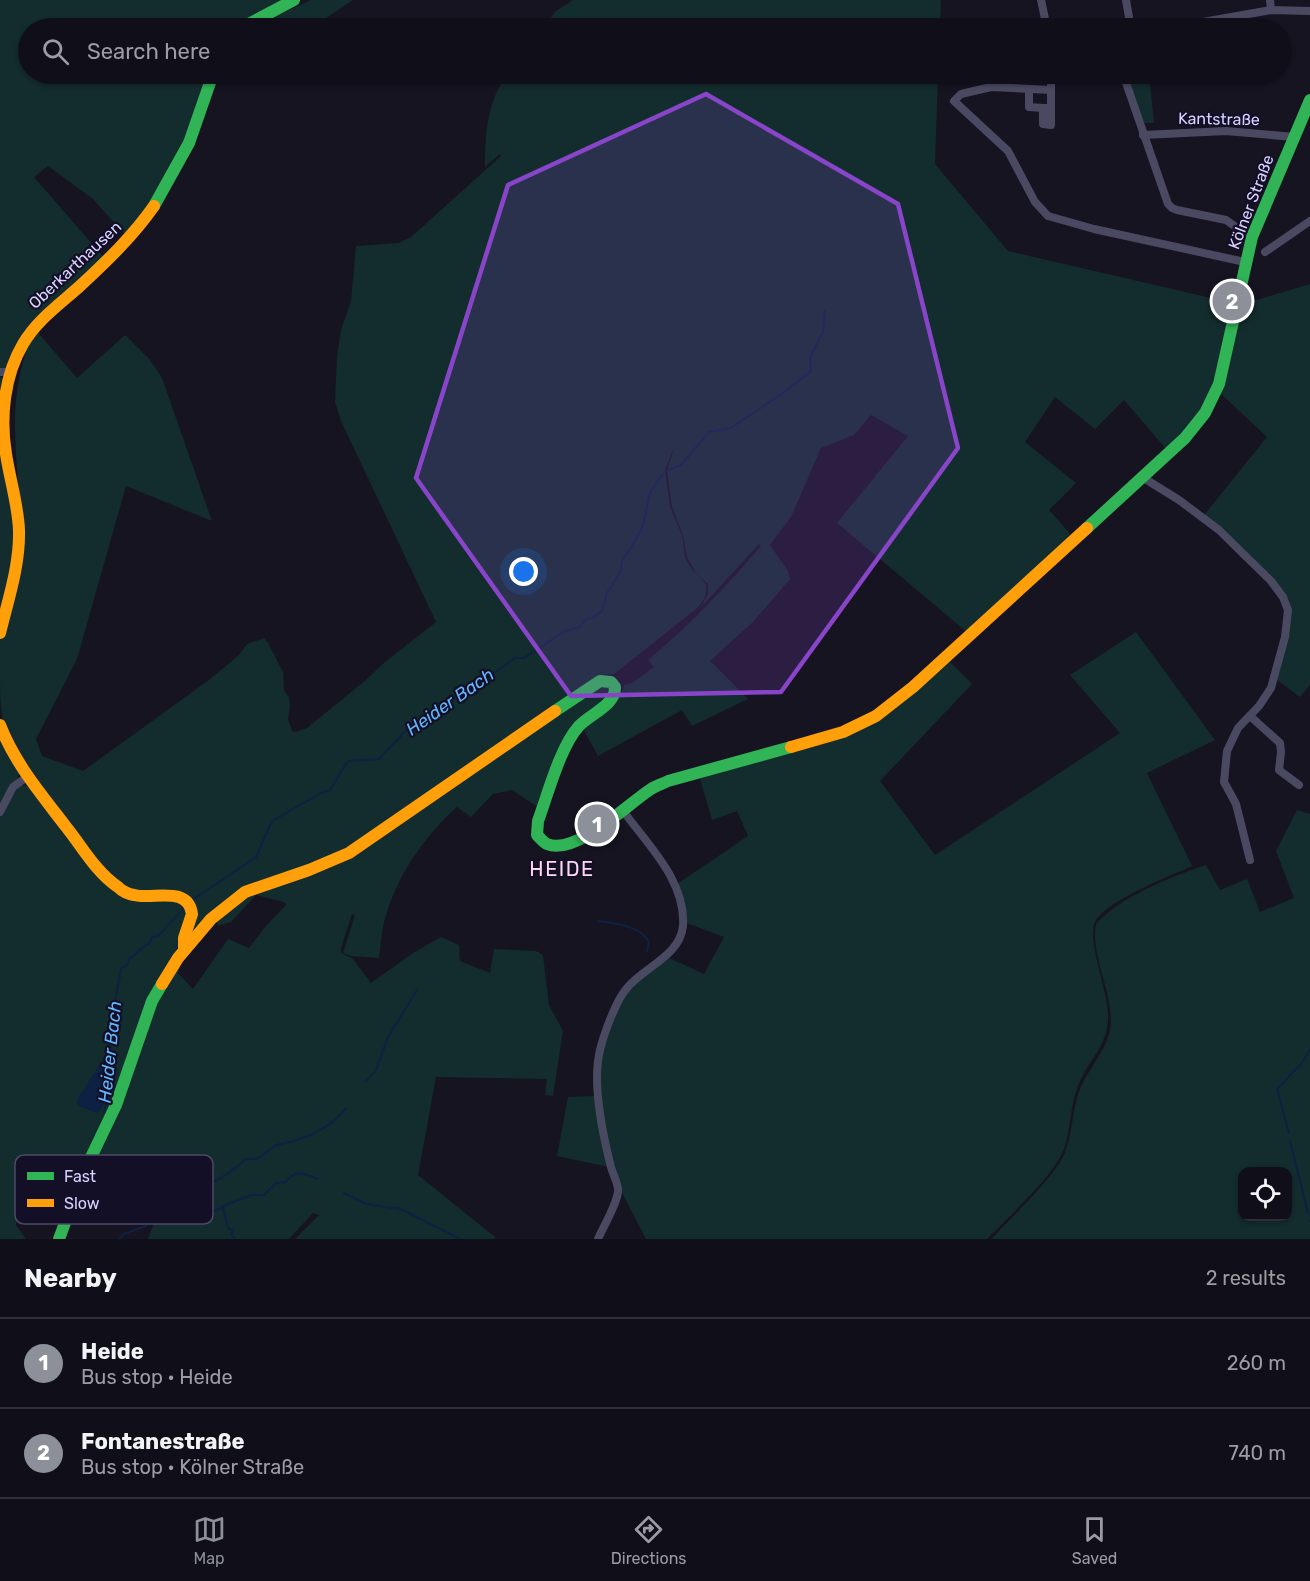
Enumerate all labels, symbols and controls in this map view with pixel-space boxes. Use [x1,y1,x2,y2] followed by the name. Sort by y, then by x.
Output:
[18,18,1292,84] search box
[39,35,72,68] icon: search
[87,38,210,65] text: Search here
[1178,109,1260,129] street label: Kantstraße
[1224,152,1278,252] street label: Kölner Straße
[25,217,125,313] street label: Oberkarthausen
[1212,278,1252,324] pin: 2
[509,557,538,586] your location
[402,664,498,740] water label: Heider Bach
[578,802,616,846] pin: 1
[529,857,595,881] district label: HEIDE
[94,1000,126,1104] water label: Heider Bach
[15,1155,213,1224] legend
[64,1167,96,1186] text: Fast
[1238,1167,1292,1221] map controls
[1238,1167,1292,1221] button: locate
[64,1194,100,1213] text: Slow
[24,1263,117,1294] text: Nearby
[1206,1266,1286,1290] text: 2 results
[81,1338,144,1365] text: Heide
[39,1351,48,1375] text: 1
[1227,1351,1286,1375] text: 260 m
[81,1365,233,1389] text: Bus stop · Heide
[81,1428,245,1455] text: Fontanestraße
[37,1441,50,1465] text: 2
[1229,1441,1286,1465] text: 740 m
[81,1455,304,1479] text: Bus stop · Kölner Straße
[193,1513,226,1568] tab: Map
[611,1513,687,1568] tab: Directions
[1072,1513,1117,1568] tab: Saved

